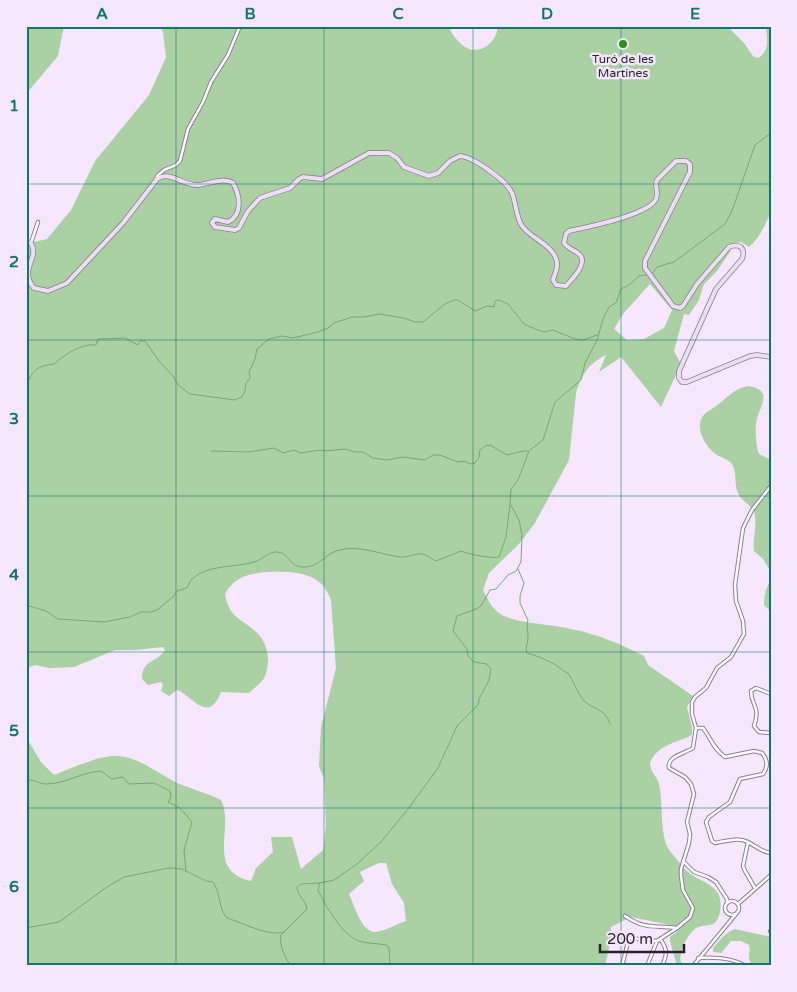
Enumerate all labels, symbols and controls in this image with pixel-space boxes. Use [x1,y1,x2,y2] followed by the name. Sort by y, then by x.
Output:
[96,4,108,24] text: A
[244,4,256,24] text: B
[392,4,404,24] text: C
[541,4,553,24] text: D
[690,4,700,24] text: E
[617,38,629,50] marker: Turó de les Martines
[592,52,654,80] place label: Turó de les Martines
[9,96,19,116] text: 1
[9,252,19,272] text: 2
[9,409,19,429] text: 3
[9,565,19,585] text: 4
[9,721,19,741] text: 5
[9,877,19,897] text: 6
[600,922,683,954] scale bar
[607,930,653,948] text: 200 m

